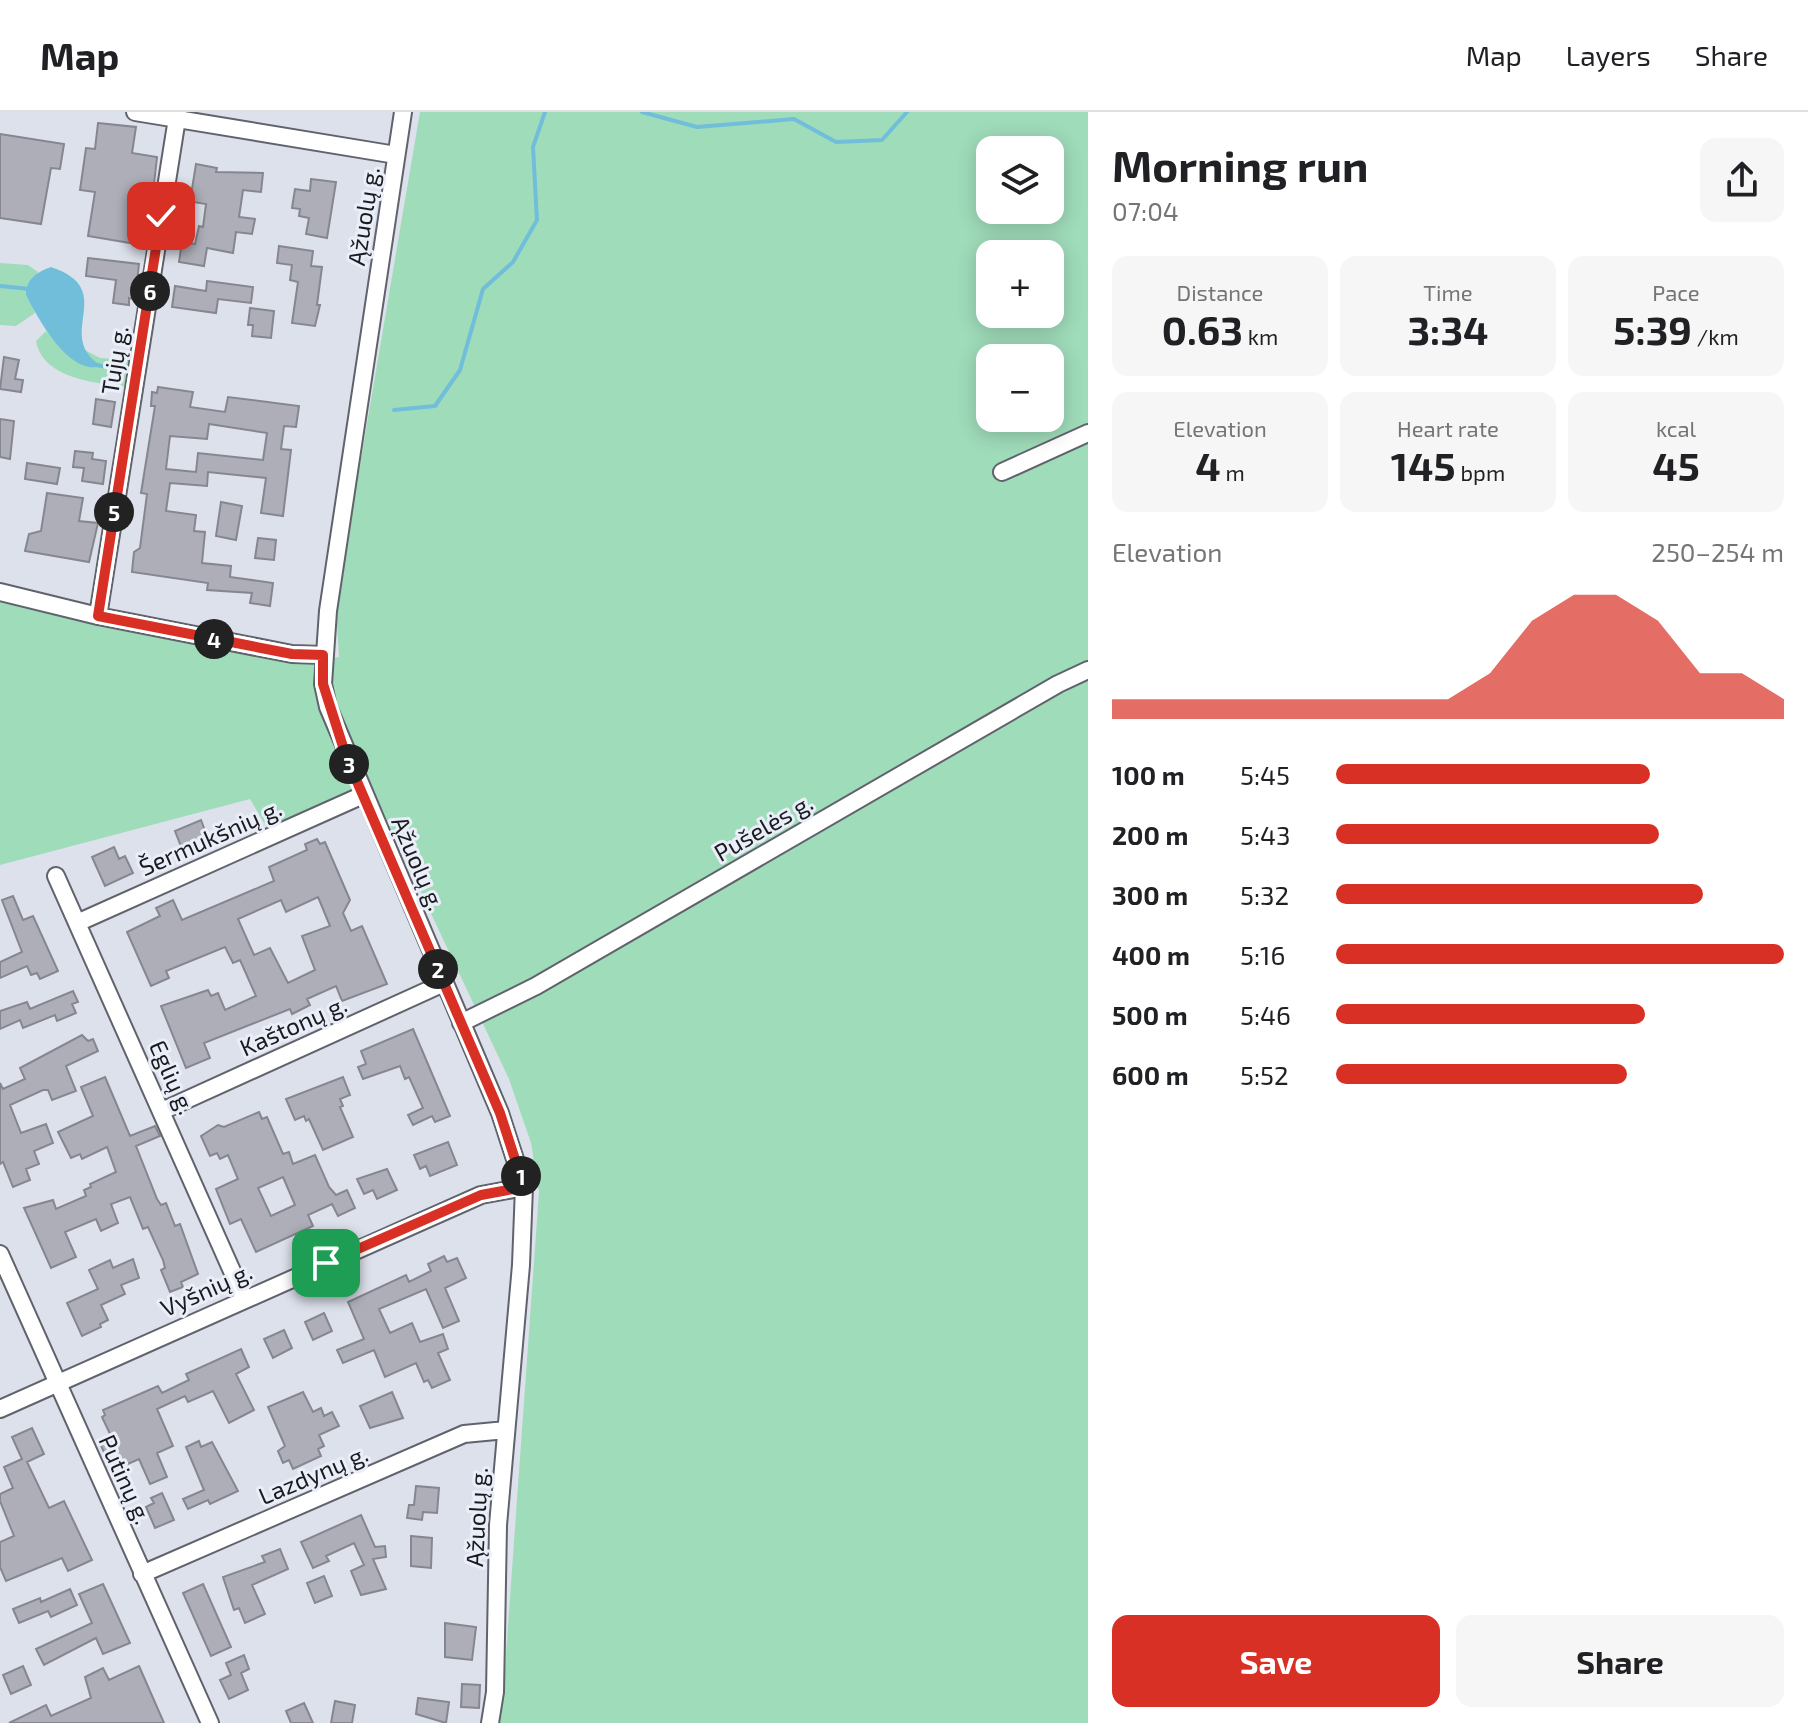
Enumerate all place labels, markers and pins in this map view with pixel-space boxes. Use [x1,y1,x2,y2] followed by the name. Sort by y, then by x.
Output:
[127,182,195,250] pin
[130,271,170,311] pin: 6
[94,492,134,532] pin: 5
[194,619,234,659] pin: 4
[329,744,369,784] pin: 3
[418,949,458,989] pin: 2
[501,1156,541,1196] pin: 1
[292,1229,360,1297] pin

